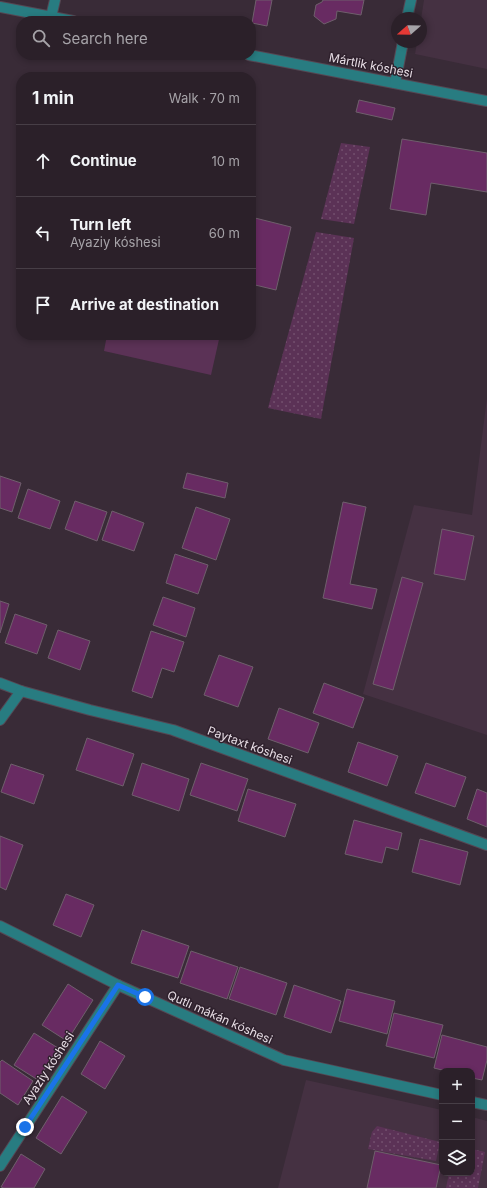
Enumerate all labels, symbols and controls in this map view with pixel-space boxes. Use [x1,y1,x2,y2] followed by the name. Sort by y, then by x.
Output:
[391,12,427,48] north arrow
[16,16,256,60] search box
[30,27,52,49] icon: search
[62,29,148,48] text: Search here
[328,50,414,81] street label: Mártlik kóshesi
[32,88,74,108] text: 1 min
[169,90,240,106] text: Walk · 70 m
[32,150,54,172] icon: ahead
[70,151,137,170] text: Continue
[211,153,240,169] text: 10 m
[70,215,131,234] text: Turn left
[32,222,54,244] icon: left
[209,225,240,241] text: 60 m
[70,234,161,250] text: Ayaziy kóshesi
[32,294,54,316] icon: arrive
[70,295,219,314] text: Arrive at destination
[206,723,295,767] street label: Paytaxt kóshesi
[165,987,275,1047] street label: Qutlı mákán kóshesi
[136,988,154,1006] route start
[19,1029,77,1107] street label: Ayaziy kóshesi
[439,1068,475,1176] map controls
[439,1068,475,1104] button: +
[439,1104,475,1140] button: −
[16,1118,34,1136] route end
[439,1140,475,1176] button: layers

